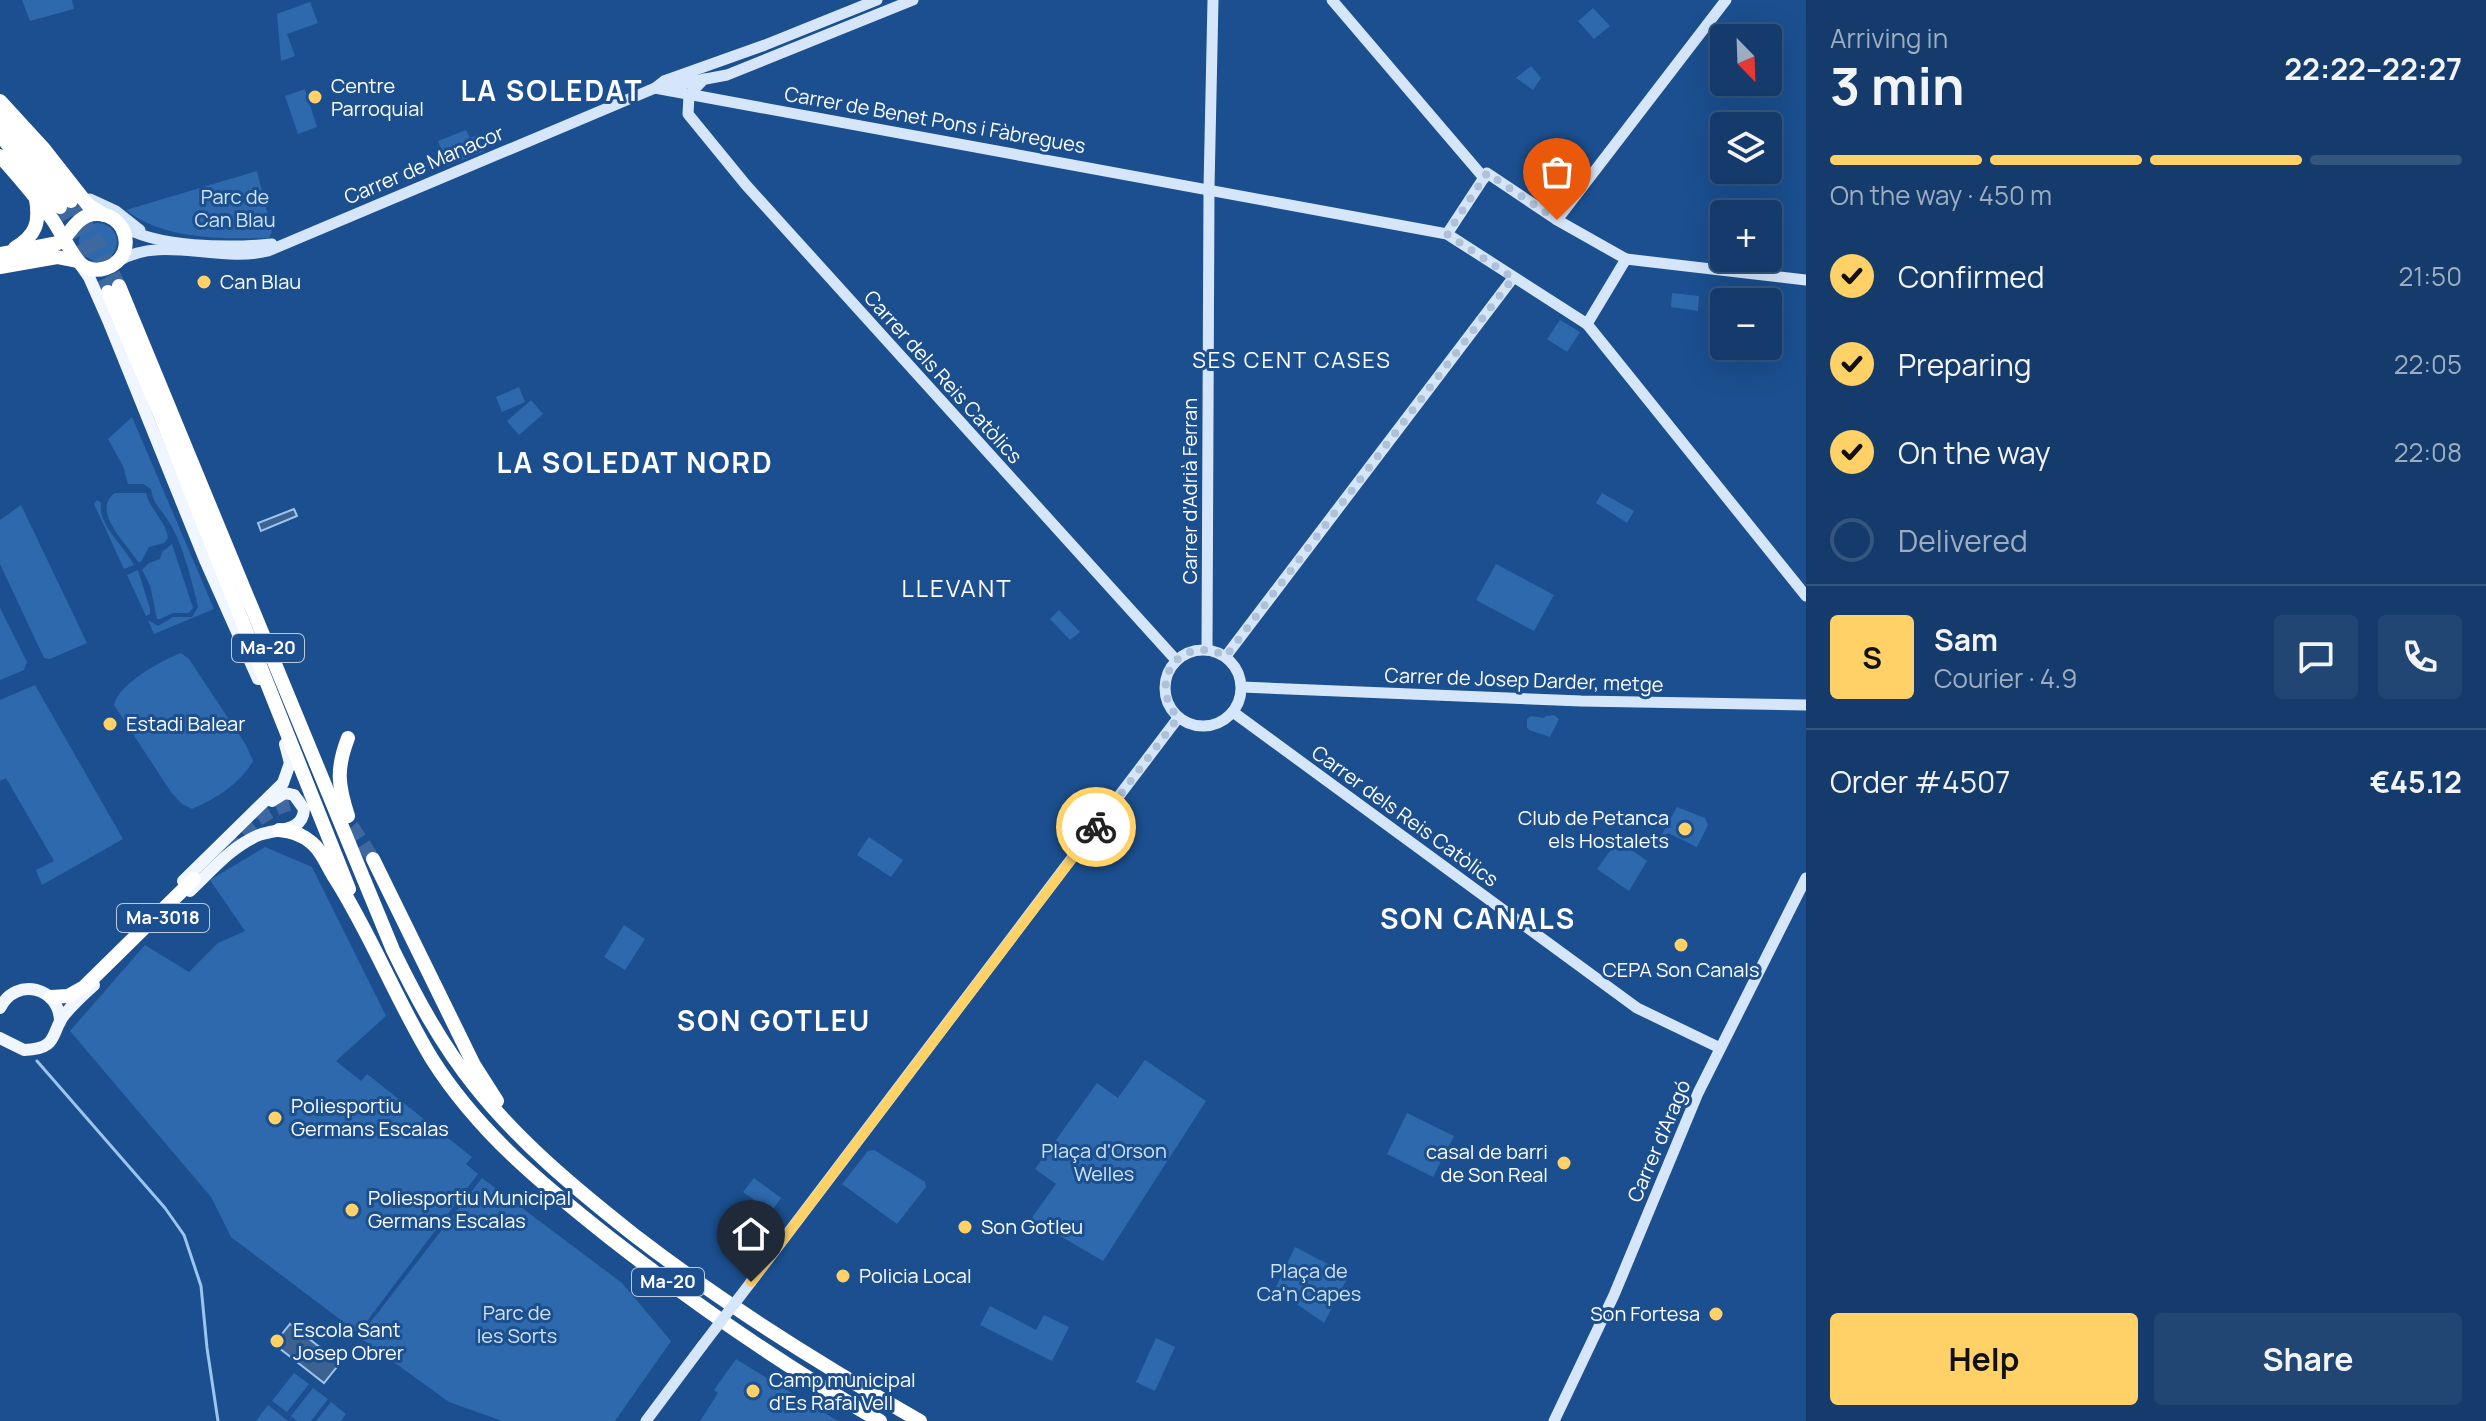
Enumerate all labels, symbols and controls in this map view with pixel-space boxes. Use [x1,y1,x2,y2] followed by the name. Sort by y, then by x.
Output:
[1830,20,1948,56] text: Arriving in
[1710,24,1782,96] north arrow
[1710,24,1782,360] map controls
[2284,48,2462,89] text: 22:22–22:27
[1830,50,1965,121] text: 3 min
[460,71,644,109] district label: LA SOLEDAT
[331,72,424,122] place label: Centre Parroquial
[782,80,1088,159] street label: Carrer de Benet Pons i Fàbregues
[306,88,324,106] marker: Centre Parroquial
[1710,112,1782,184] button: layers
[340,119,508,210] street label: Carrer de Manacor
[1523,138,1591,220] pin
[1535,150,1579,194] icon: bag
[1830,177,2052,213] text: On the way · 450 m
[194,183,276,233] park label: Parc de Can Blau
[1710,200,1782,272] button: +
[1830,254,1874,298] icon: check
[1898,256,2045,297] text: Confirmed
[2398,258,2462,294] text: 21:50
[220,268,301,295] place label: Can Blau
[195,273,213,291] marker: Can Blau
[858,284,1029,469] street label: Carrer dels Reis Catòlics
[1710,288,1782,360] button: −
[1830,342,1874,386] icon: check
[1898,344,2032,385] text: Preparing
[1192,345,1392,375] district label: SES CENT CASES
[2394,346,2462,382] text: 22:05
[1176,398,1203,584] street label: Carrer d'Adrià Ferran
[1830,430,1874,474] icon: check
[1898,432,2051,473] text: On the way
[2394,434,2462,470] text: 22:08
[496,443,774,481] district label: LA SOLEDAT NORD
[1898,520,2028,561] text: Delivered
[902,571,1012,604] district label: LLEVANT
[2274,615,2358,699] button: chat
[2378,615,2462,699] button: phone
[1934,619,1998,660] text: Sam
[232,634,304,662] road number: Ma-20
[1862,637,1882,678] text: S
[1934,660,2077,696] text: Courier · 4.9
[1384,661,1664,698] street label: Carrer de Josep Darder, metge
[126,710,245,737] place label: Estadi Balear
[101,715,119,733] marker: Estadi Balear
[1307,739,1504,892] street label: Carrer dels Reis Catòlics
[1830,761,2010,802] text: Order #4507
[2370,761,2462,802] text: €45.12
[1056,787,1136,867] courier
[1518,804,1669,854] place label: Club de Petanca els Hostalets
[1074,805,1118,849] icon: bike
[1676,820,1694,838] marker: Club de Petanca els Hostalets
[1380,899,1576,937] district label: SON CANALS
[117,904,209,932] road number: Ma-3018
[1672,936,1690,954] marker: CEPA Son Canals
[1602,956,1760,983] place label: CEPA Son Canals
[677,1001,871,1039] district label: SON GOTLEU
[1621,1075,1697,1206] street label: Carrer d'Aragó
[291,1092,449,1142] place label: Poliesportiu Germans Escalas
[266,1109,284,1127] marker: Poliesportiu Germans Escalas
[1041,1137,1167,1187] park label: Plaça d'Orson Welles
[1426,1138,1548,1188] place label: casal de barri de Son Real
[1555,1154,1573,1172] marker: casal de barri de Son Real
[368,1184,571,1234] place label: Poliesportiu Municipal Germans Escalas
[717,1200,785,1282] pin
[343,1201,361,1219] marker: Poliesportiu Municipal Germans Escalas
[729,1212,773,1256] icon: home
[981,1213,1083,1240] place label: Son Gotleu
[956,1218,974,1236] marker: Son Gotleu
[1257,1257,1361,1307] park label: Plaça de Ca'n Capes
[859,1262,972,1289] place label: Policia Local
[834,1267,852,1285] marker: Policia Local
[632,1268,704,1296] road number: Ma-20
[477,1299,557,1349] park label: Parc de les Sorts
[1590,1300,1700,1327] place label: Son Fortesa
[1707,1305,1725,1323] marker: Son Fortesa
[1830,1313,2138,1405] button: Help
[2154,1313,2462,1405] button: Share
[293,1316,404,1366] place label: Escola Sant Josep Obrer
[268,1332,286,1350] marker: Escola Sant Josep Obrer
[769,1366,916,1416] place label: Camp municipal d'Es Rafal Vell
[744,1382,762,1400] marker: Camp municipal d'Es Rafal Vell

